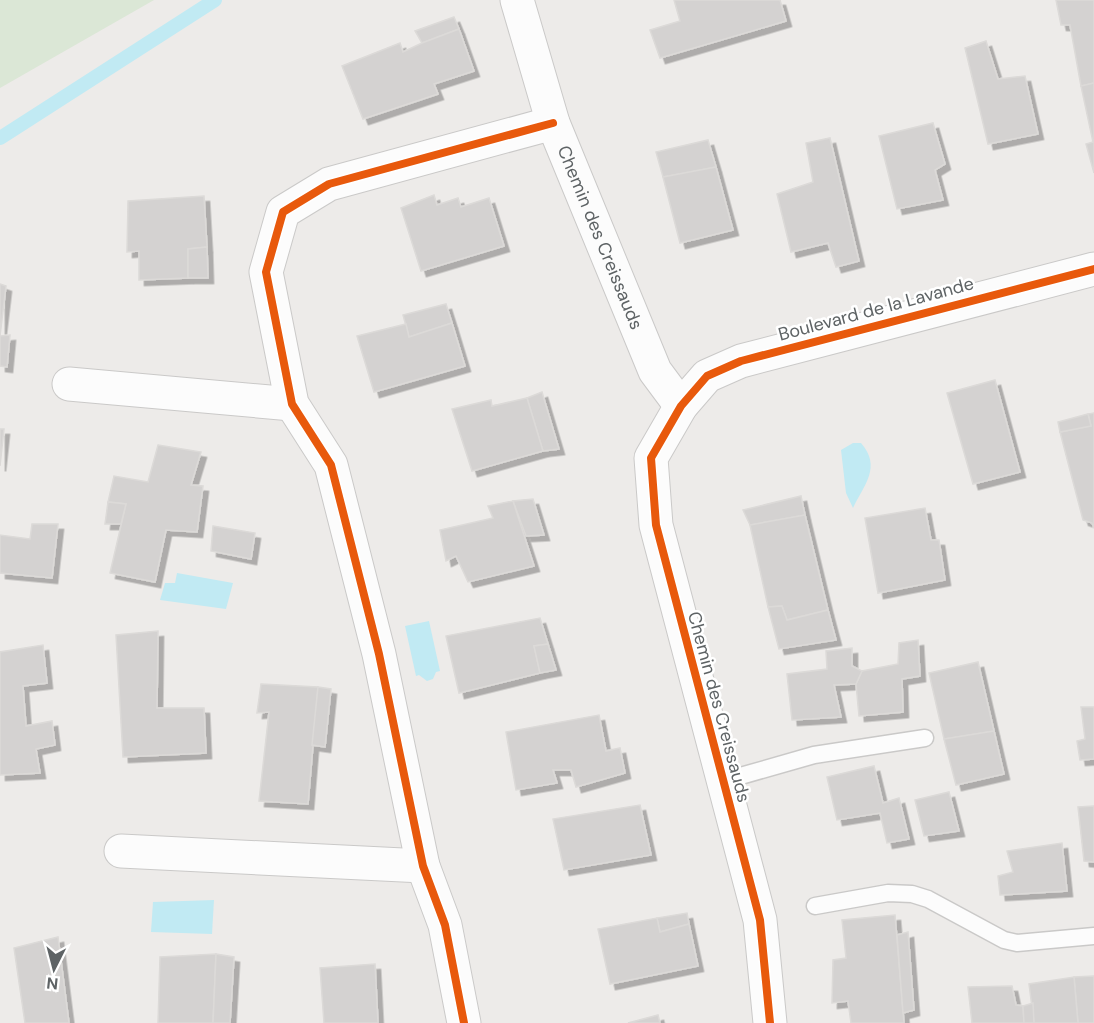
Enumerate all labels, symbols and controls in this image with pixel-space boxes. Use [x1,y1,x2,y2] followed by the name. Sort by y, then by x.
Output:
[552,142,649,333] street label: Chemin des Creissauds
[776,271,976,347] street label: Boulevard de la Lavande
[682,609,756,805] street label: Chemin des Creissauds
[24,939,84,999] north arrow
[46,972,59,994] text: N

